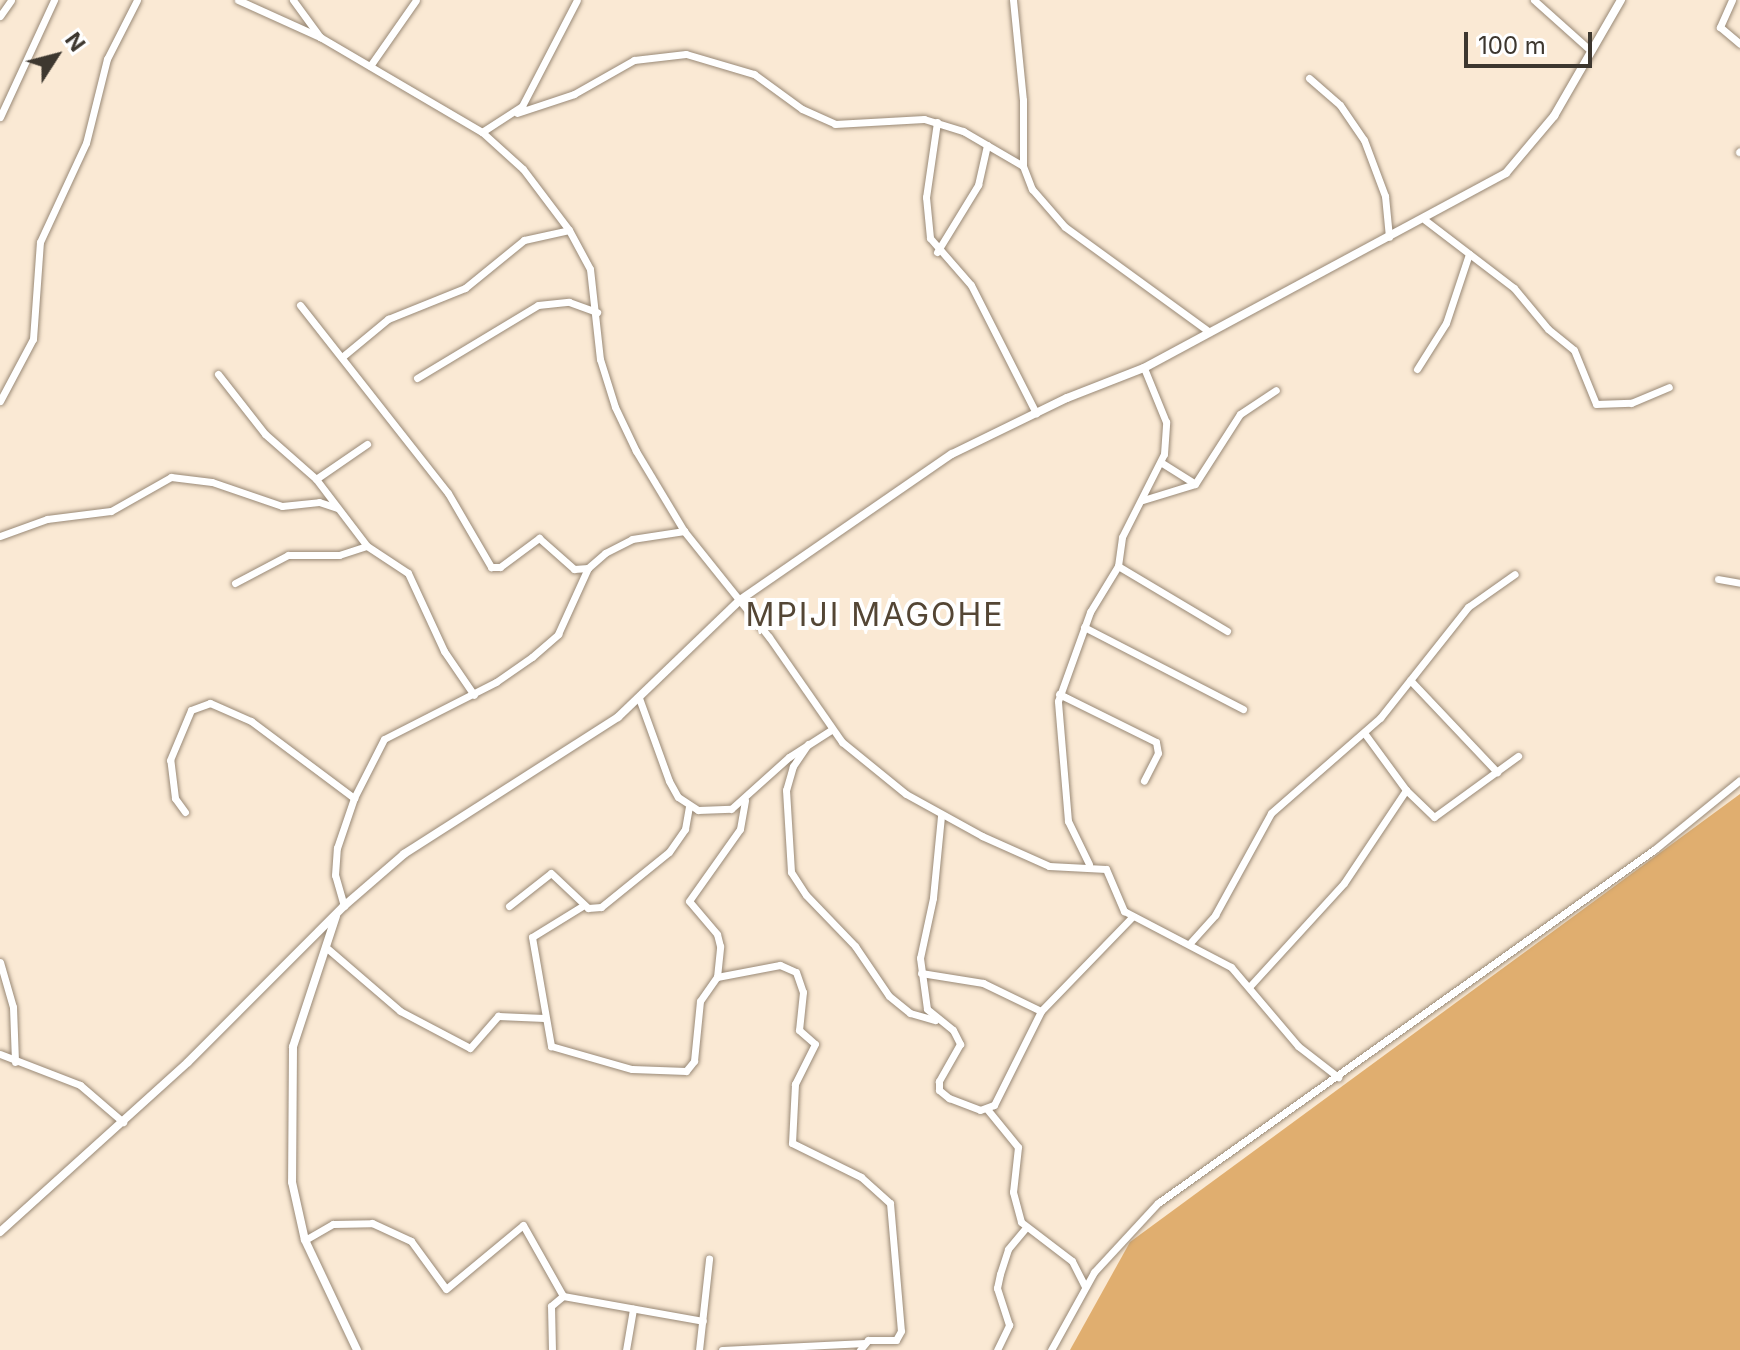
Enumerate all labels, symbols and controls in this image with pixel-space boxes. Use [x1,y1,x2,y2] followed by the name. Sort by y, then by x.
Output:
[16,16,96,96] north arrow
[1468,16,1596,66] scale bar
[60,27,91,56] text: N
[1478,31,1546,60] text: 100 m
[745,596,1005,634] district label: MPIJI MAGOHE

